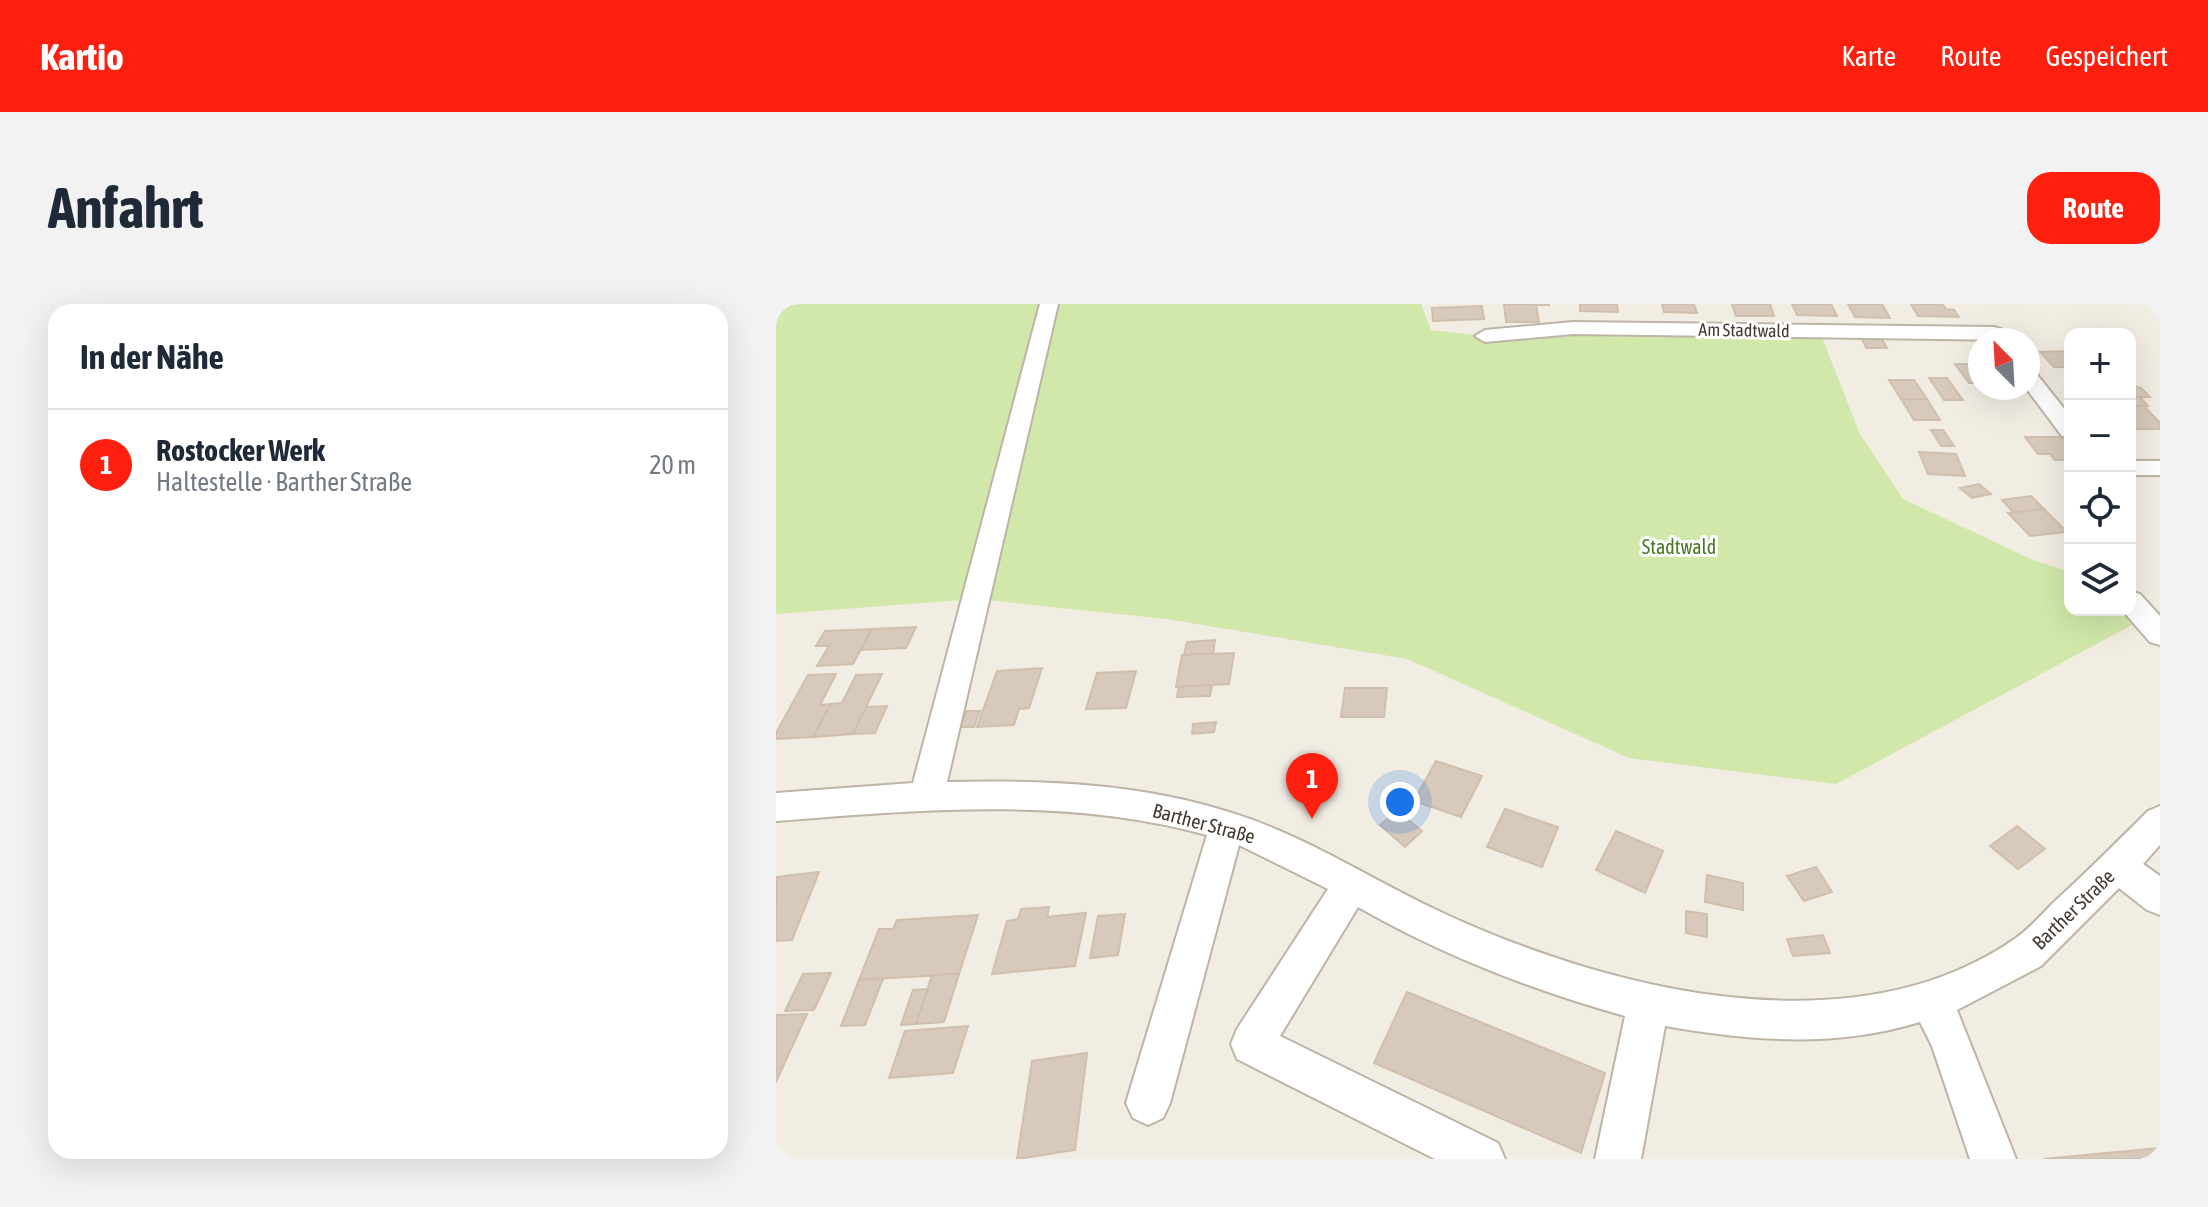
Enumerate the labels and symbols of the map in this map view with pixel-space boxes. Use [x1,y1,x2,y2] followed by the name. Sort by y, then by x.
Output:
[1698,319,1790,341] street label: Am Stadtwald
[1968,328,2040,400] north arrow
[1642,535,1716,558] park label: Stadtwald
[1286,753,1338,819] pin: 1
[1380,782,1420,822] your location
[1150,798,1258,848] street label: Barther Straße
[2027,864,2119,954] street label: Barther Straße

